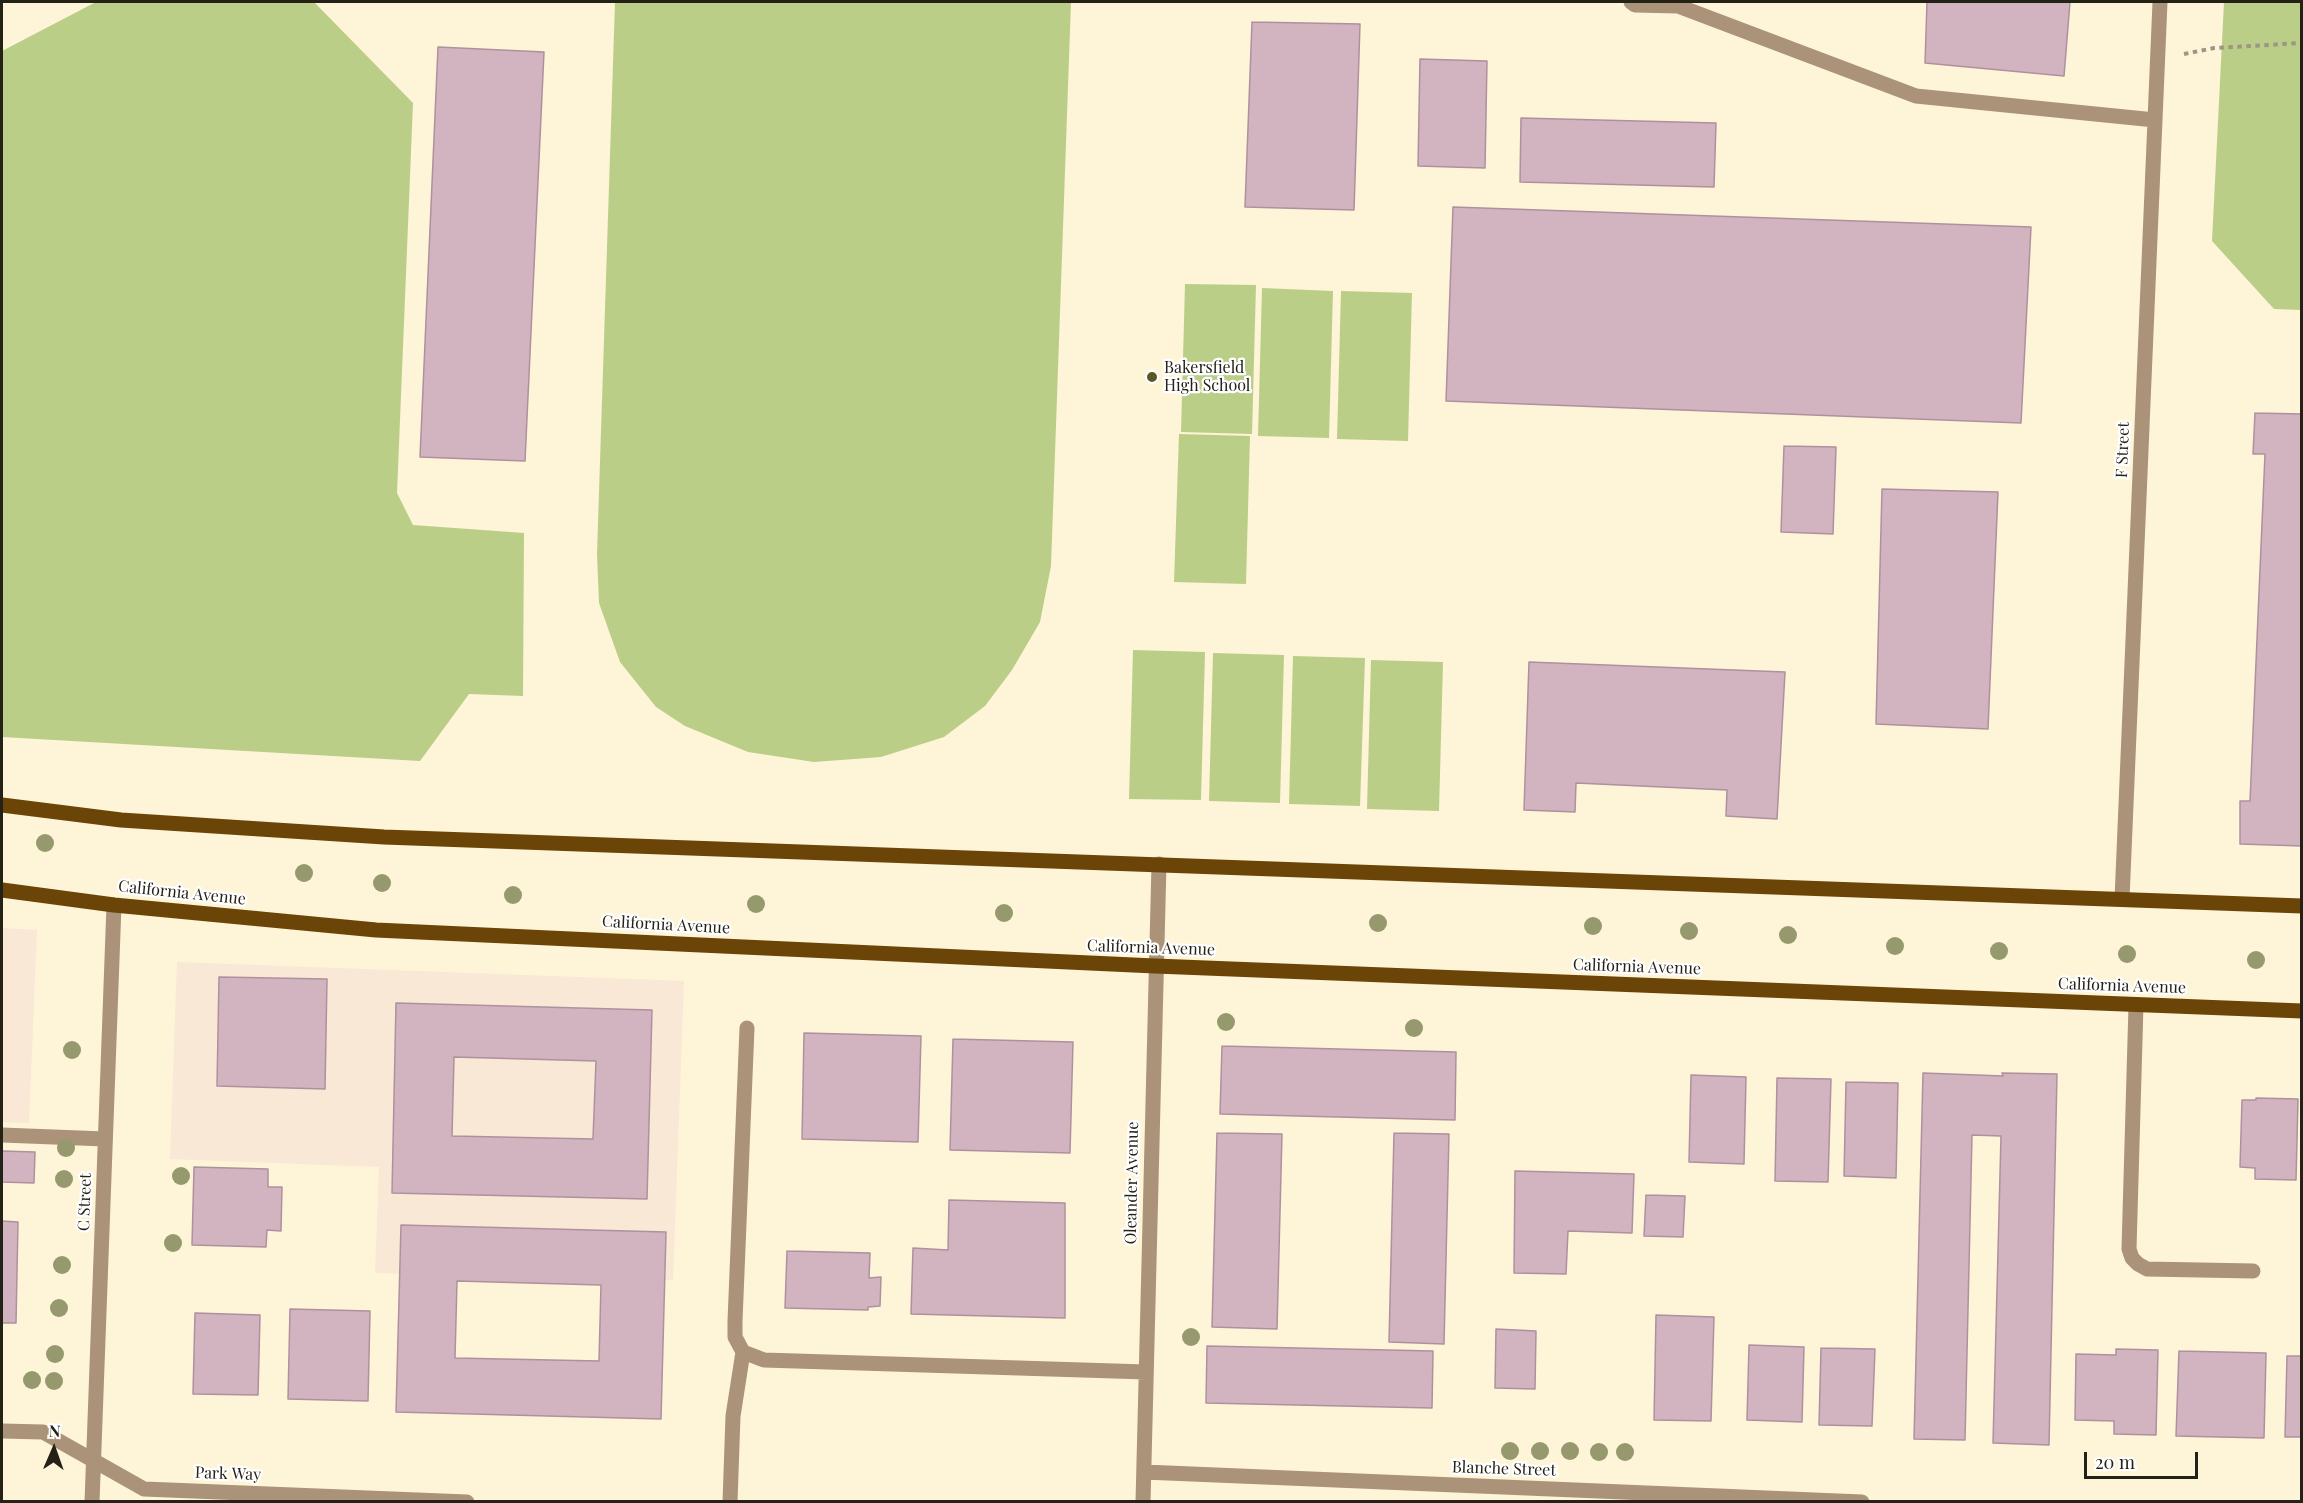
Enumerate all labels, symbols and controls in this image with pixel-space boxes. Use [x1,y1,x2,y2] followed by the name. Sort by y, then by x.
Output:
[1164,358,1250,396] place label: Bakersfield High School
[1145,370,1159,384] marker: Bakersfield High School
[2112,422,2134,478] street label: F Street
[117,877,247,909] street label: California Avenue
[602,912,730,938] street label: California Avenue
[1087,936,1215,960] street label: California Avenue
[1573,955,1701,979] street label: California Avenue
[2058,974,2186,998] street label: California Avenue
[1121,1121,1143,1245] street label: Oleander Avenue
[74,1173,96,1231] street label: C Street
[24,1419,84,1479] north arrow
[49,1420,61,1441] text: N
[2087,1440,2201,1478] scale bar
[2095,1450,2135,1474] text: 20 m
[1452,1458,1556,1480] street label: Blanche Street
[194,1463,262,1485] street label: Park Way

